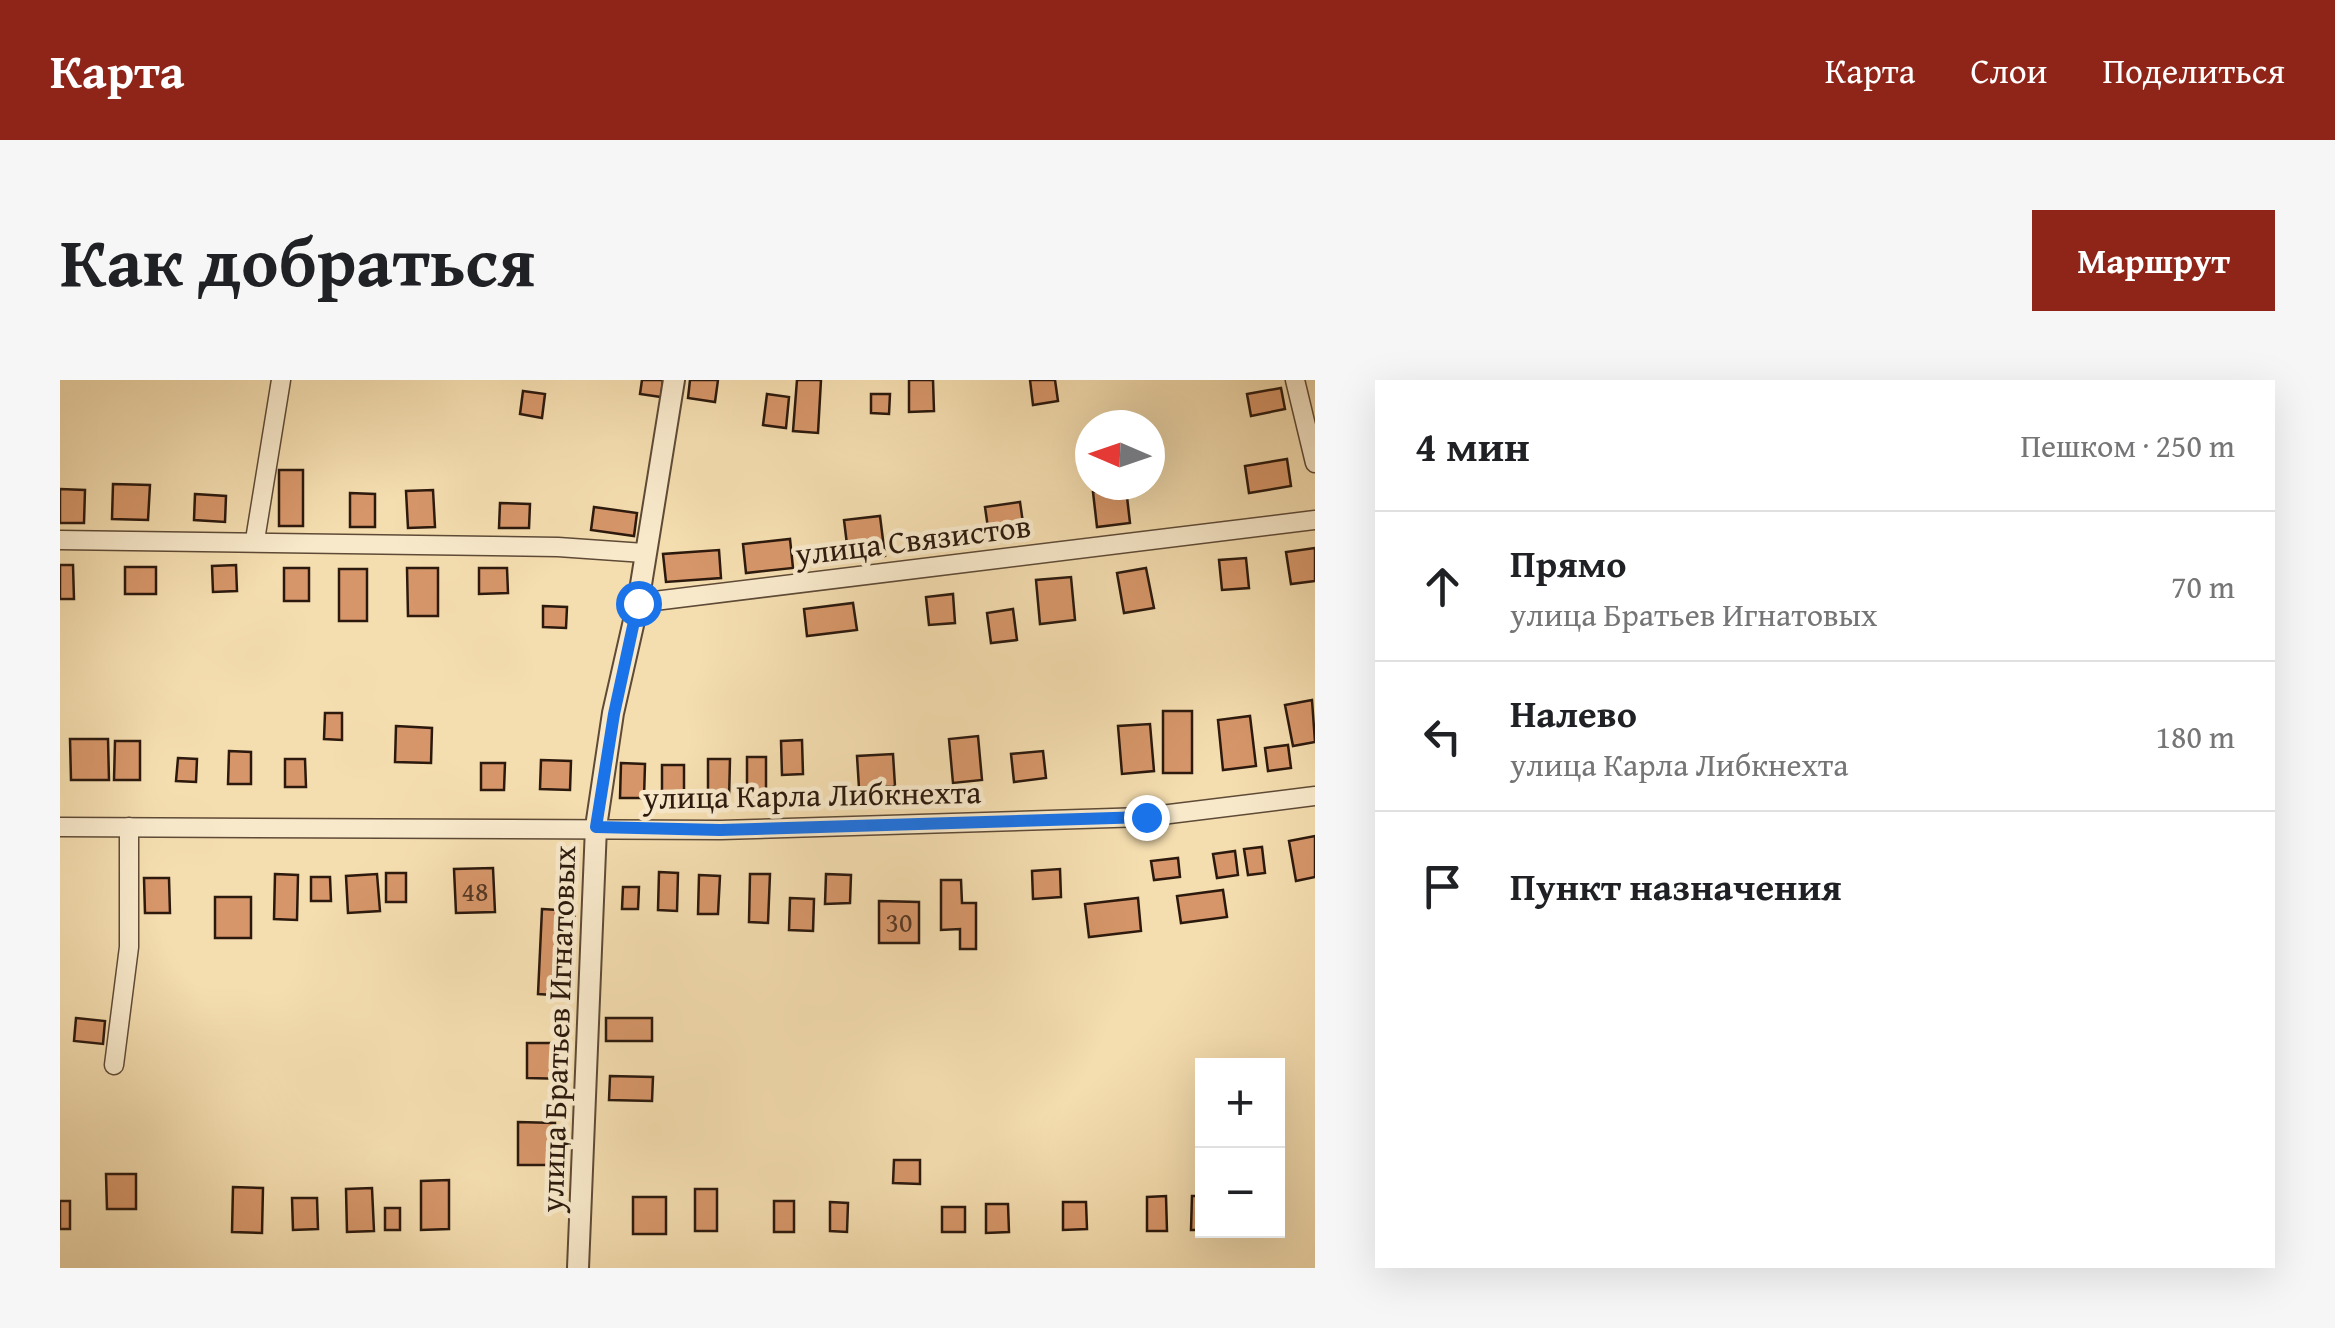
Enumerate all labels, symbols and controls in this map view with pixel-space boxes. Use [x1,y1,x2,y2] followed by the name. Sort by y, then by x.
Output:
[50,35,184,106] text: Карта
[1825,45,1915,96] text: Карта
[1970,45,2047,96] text: Слои
[2102,45,2285,96] text: Поделиться
[60,209,535,312] text: Как добраться
[2032,210,2275,311] button: Маршрут
[1075,410,1165,500] north arrow
[1415,415,1530,476] text: 4 мин
[2020,422,2235,469] text: Пешком · 250 m
[791,502,1033,577] street label: улица Связистов
[1510,535,1626,591] text: Прямо
[1415,559,1470,614] icon: ahead
[2171,563,2235,610] text: 70 m
[616,581,662,627] route start
[1510,591,1877,638] text: улица Братьев Игнатовых
[1510,685,1637,741] text: Налево
[1415,709,1470,764] icon: left
[2156,713,2235,760] text: 180 m
[1510,741,1849,788] text: улица Карла Либкнехта
[641,768,982,821] street label: улица Карла Либкнехта
[1124,795,1170,841] route end
[528,844,587,1214] street label: улица Братьев Игнатовых
[1510,858,1842,914] text: Пункт назначения
[1415,859,1470,914] icon: arrive
[462,870,488,911] house number: 48
[886,901,912,942] house number: 30
[1195,1058,1285,1238] map controls
[1195,1058,1285,1148] button: +
[1195,1148,1285,1238] button: −

